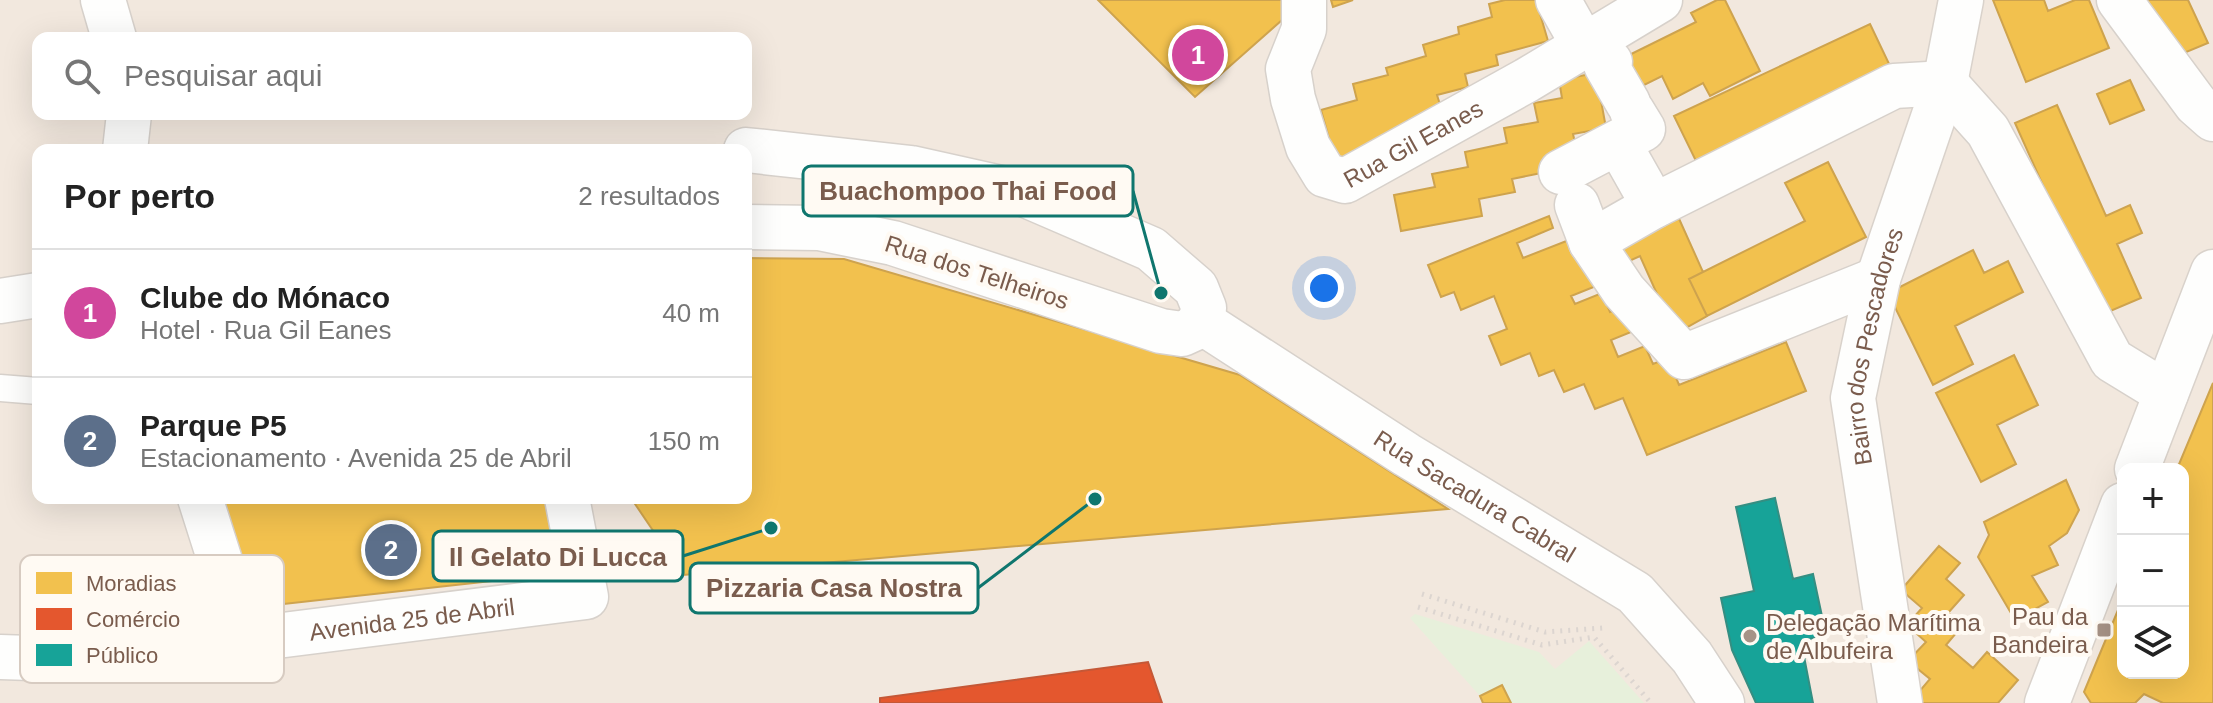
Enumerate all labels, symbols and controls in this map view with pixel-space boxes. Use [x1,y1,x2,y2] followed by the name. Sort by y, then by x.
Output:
[1172,25,1224,85] pin: 1
[32,32,752,120] search box
[60,54,104,98] icon: search
[124,59,322,92] text: Pesquisar aqui
[1339,94,1487,193] street label: Rua Gil Eanes
[803,166,1133,216] callout: Buachompoo Thai Food
[819,176,1117,206] text: Buachompoo Thai Food
[64,177,215,215] text: Por perto
[578,181,720,211] text: 2 resultados
[1839,224,1908,467] street label: Bairro dos Pescadores
[882,230,1072,314] street label: Rua dos Telheiros
[1304,268,1344,308] your location
[140,281,390,314] text: Clube do Mónaco
[83,298,97,328] text: 1
[662,298,720,328] text: 40 m
[140,315,391,345] text: Hotel · Rua Gil Eanes
[140,409,287,442] text: Parque P5
[1369,424,1581,567] street label: Rua Sacadura Cabral
[83,426,97,456] text: 2
[648,426,720,456] text: 150 m
[140,443,572,473] text: Estacionamento · Avenida 25 de Abril
[2117,463,2189,679] map controls
[2117,463,2189,535] button: +
[365,520,417,580] pin: 2
[433,531,683,581] callout: Il Gelato Di Lucca
[2117,535,2189,607] button: −
[449,542,668,572] text: Il Gelato Di Lucca
[20,555,284,683] legend
[690,563,978,613] callout: Pizzaria Casa Nostra
[86,571,176,596] text: Moradias
[706,573,962,603] text: Pizzaria Casa Nostra
[308,593,516,645] street label: Avenida 25 de Abril
[1992,603,2089,658] place label: Pau da Bandeira
[86,607,180,632] text: Comércio
[2117,607,2189,679] button: layers
[1766,609,1981,664] place label: Delegação Marítima de Albufeira
[2095,621,2113,639] marker: Pau da Bandeira
[1741,627,1759,645] marker: Delegação Marítima de Albufeira
[86,643,158,668] text: Público

